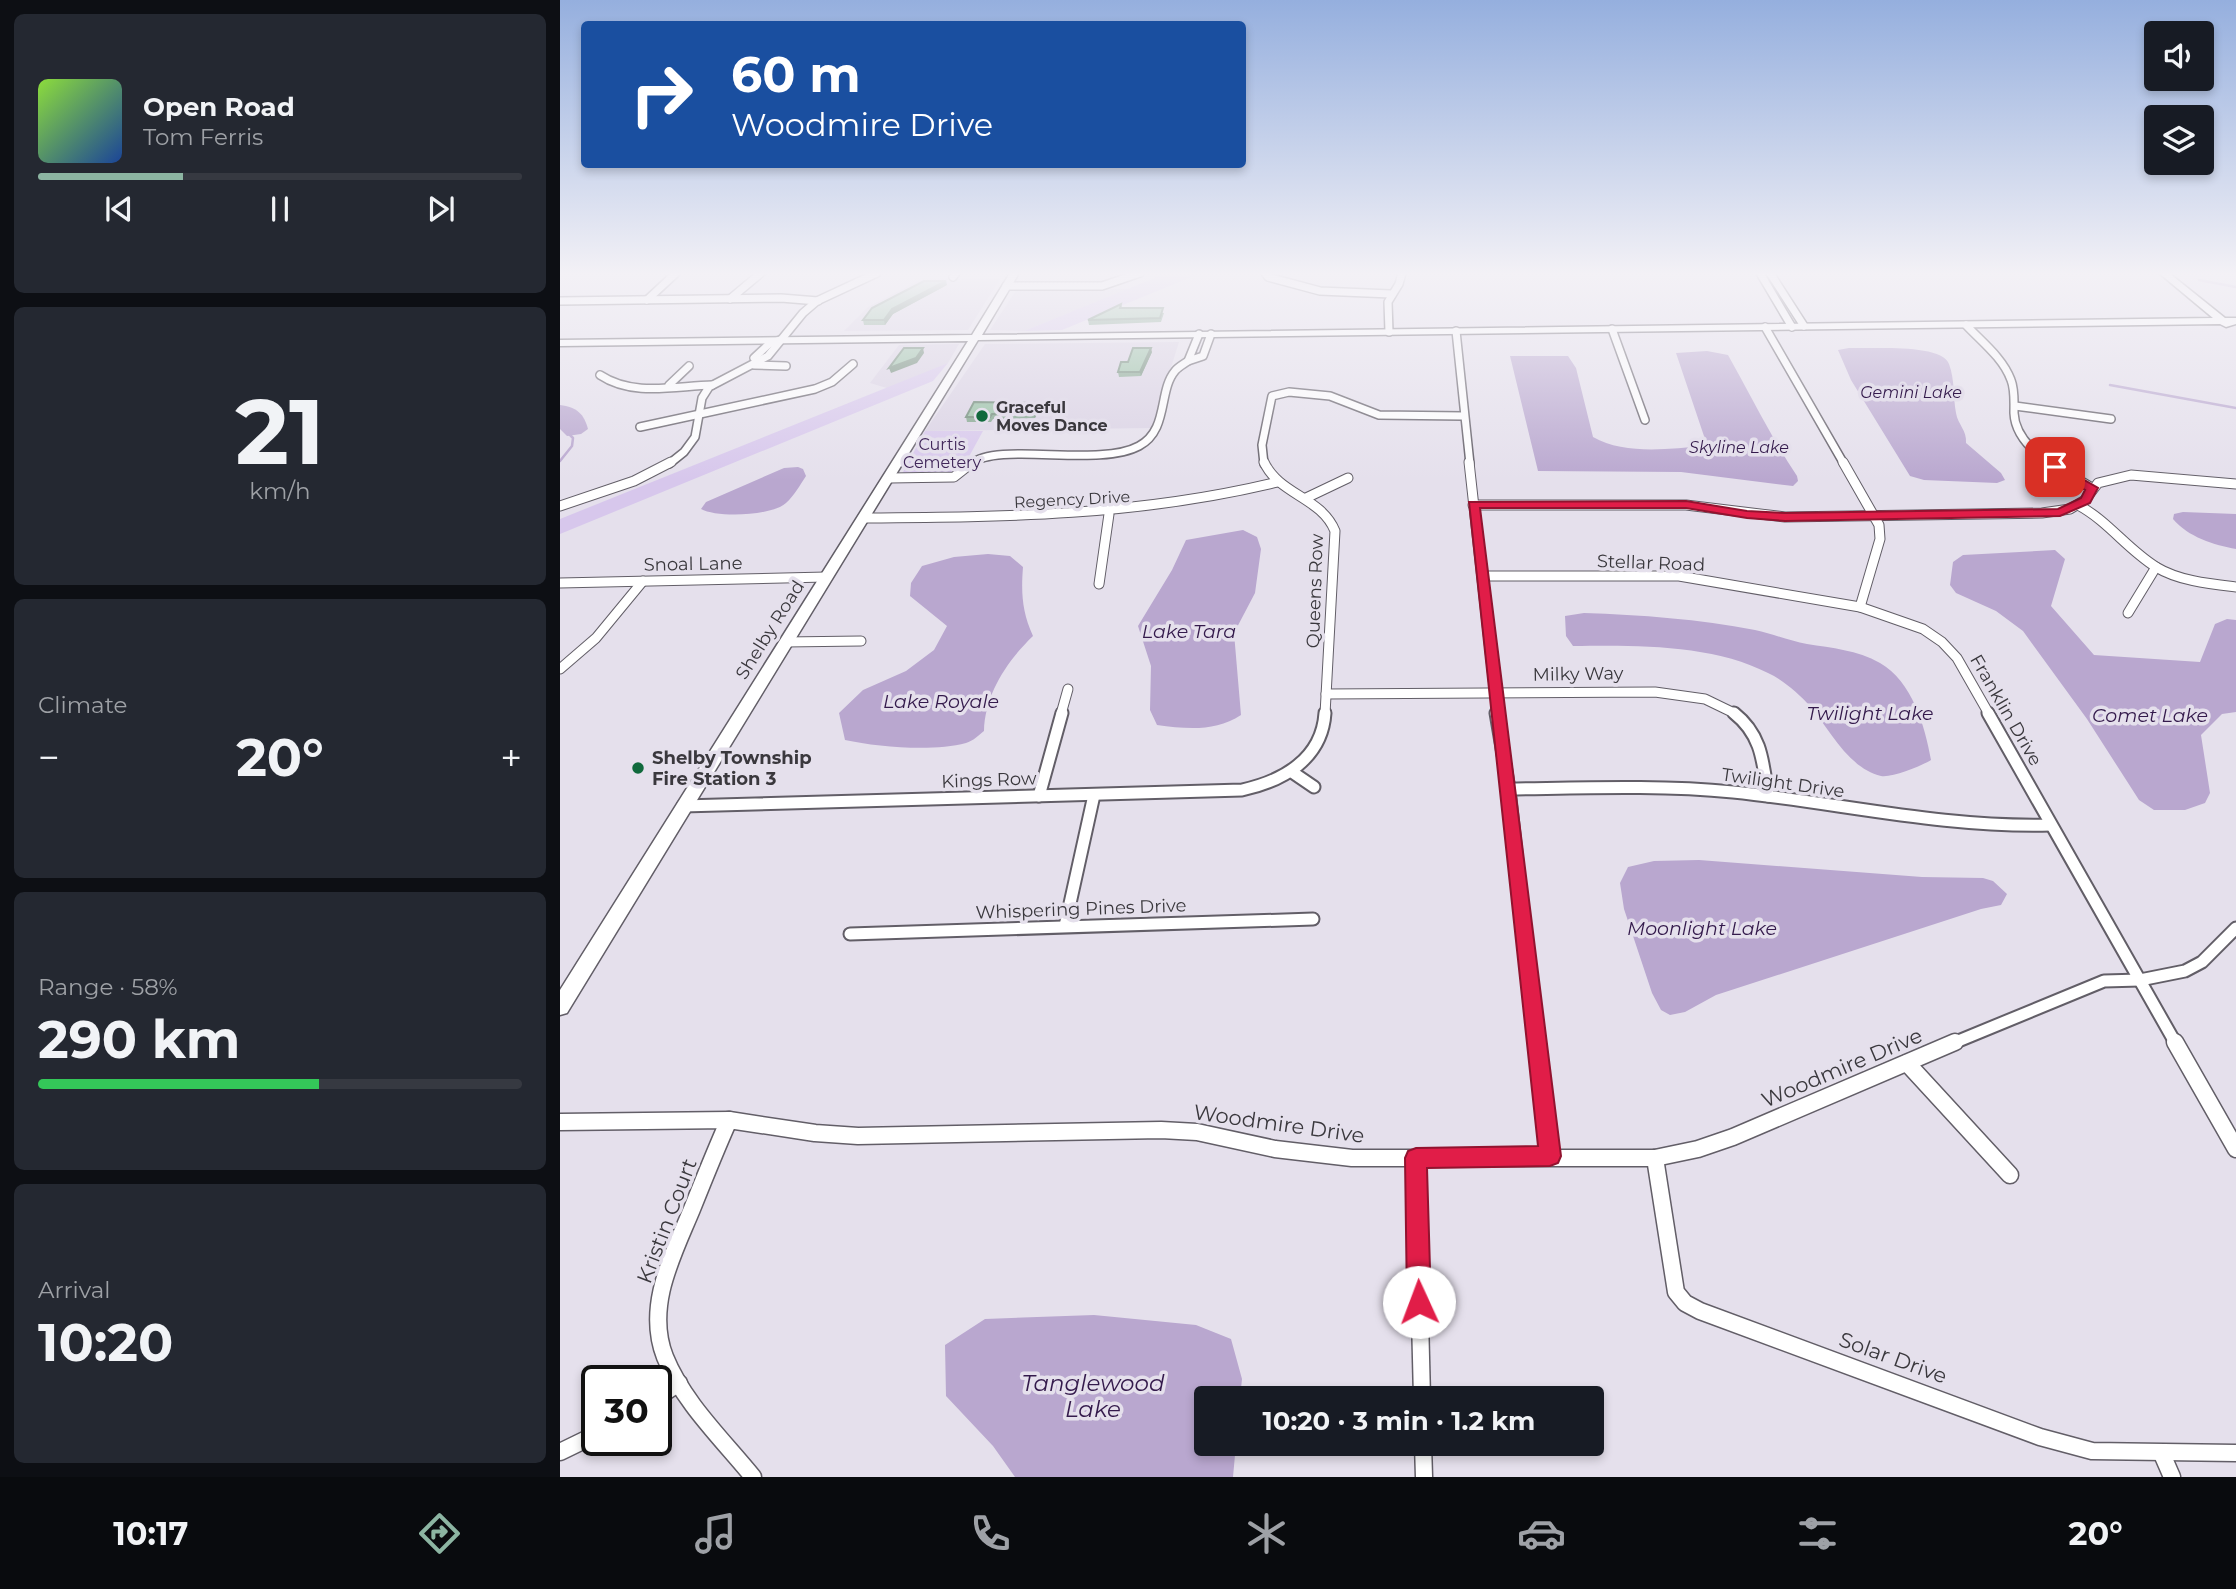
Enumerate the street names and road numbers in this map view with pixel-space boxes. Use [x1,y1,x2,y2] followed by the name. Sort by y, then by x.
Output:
[1013,487,1131,512] street label: Regency Drive
[1302,533,1328,649] street label: Queens Row
[1597,550,1705,576] street label: Stellar Road
[643,552,743,576] street label: Snoal Lane
[731,576,809,684] street label: Shelby Road
[1965,650,2047,770] street label: Franklin Drive
[1532,662,1624,686] street label: Milky Way
[1720,763,1846,803] street label: Twilight Drive
[941,767,1037,793] street label: Kings Row
[975,894,1187,924] street label: Whispering Pines Drive
[1758,1022,1926,1113] street label: Woodmire Drive
[1192,1099,1366,1148] street label: Woodmire Drive
[631,1155,702,1287] street label: Kristin Court
[1836,1326,1951,1389] street label: Solar Drive

